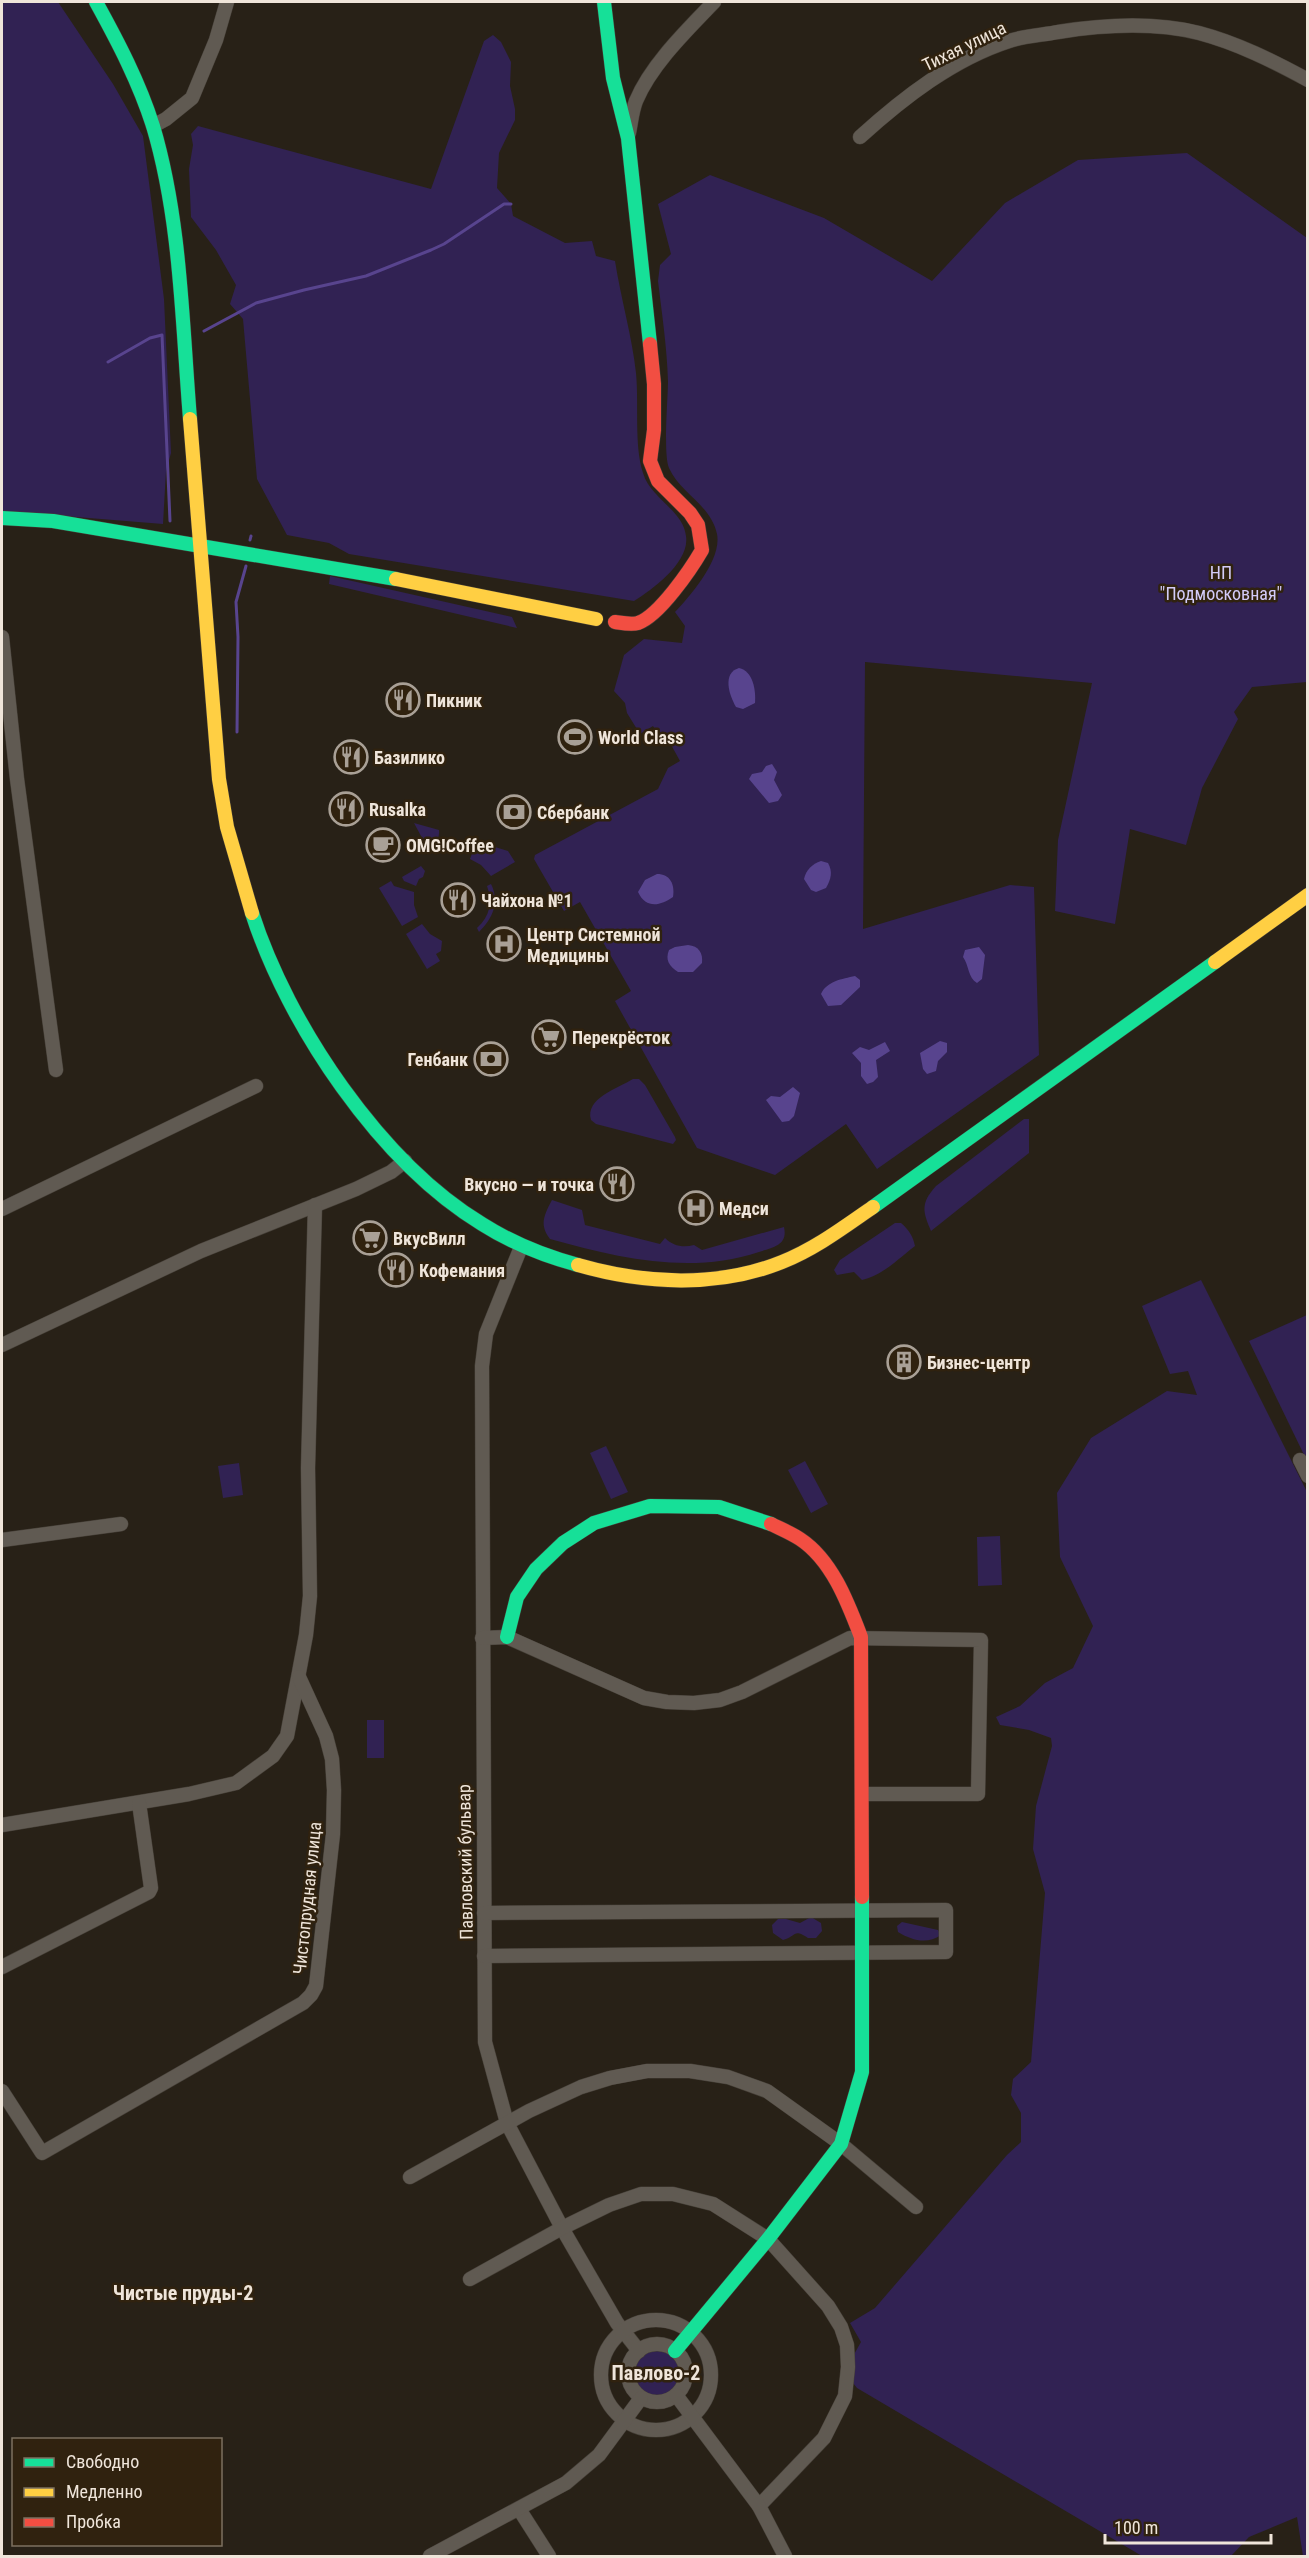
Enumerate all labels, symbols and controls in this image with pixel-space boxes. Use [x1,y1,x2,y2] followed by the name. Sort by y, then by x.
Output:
[919,17,1009,75] street label: Тихая улица
[1160,562,1282,604] park label: НП "Подмосковная"
[385,682,421,718] restaurant icon: Пикник
[426,690,482,711] place label: Пикник
[557,719,593,755] sports icon: World Class
[598,727,683,748] place label: World Class
[333,739,369,775] restaurant icon: Базилико
[374,747,445,768] place label: Базилико
[328,791,364,827] restaurant icon: Rusalka
[496,794,532,830] bank icon: Сбербанк
[369,799,426,820] place label: Rusalka
[537,802,609,823] place label: Сбербанк
[365,827,401,863] cafe icon: OMG!Coffee
[406,835,494,856] place label: OMG!Coffee
[440,882,476,918] restaurant icon: Чайхона №1
[481,890,573,911] place label: Чайхона №1
[527,924,660,966] place label: Центр Системной Медицины
[486,926,522,962] hospital icon: Центр Системной Медицины
[531,1019,567,1055] supermarket icon: Перекрёсток
[572,1027,670,1048] place label: Перекрёсток
[473,1041,509,1077] bank icon: Генбанк
[408,1049,468,1070] place label: Генбанк
[599,1166,635,1202] restaurant icon: Вкусно — и точка
[464,1174,594,1195] place label: Вкусно — и точка
[678,1190,714,1226] hospital icon: Медси
[719,1198,769,1219] place label: Медси
[352,1220,388,1256] supermarket icon: ВкусВилл
[393,1228,465,1249] place label: ВкусВилл
[378,1252,414,1288] restaurant icon: Кофемания
[419,1260,505,1281] place label: Кофемания
[886,1344,922,1380] building icon: Бизнес-центр
[927,1352,1030,1373] place label: Бизнес-центр
[453,1784,477,1940] street label: Павловский бульвар
[289,1821,325,1975] street label: Чистопрудная улица
[113,2281,253,2305] district label: Чистые пруды-2
[612,2361,700,2385] district label: Павлово-2
[12,2438,222,2546] legend
[66,2451,139,2472] text: Свободно
[66,2481,143,2502] text: Медленно
[1105,2507,1272,2545] scale bar
[66,2511,121,2532] text: Пробка
[1114,2517,1158,2538] text: 100 m

